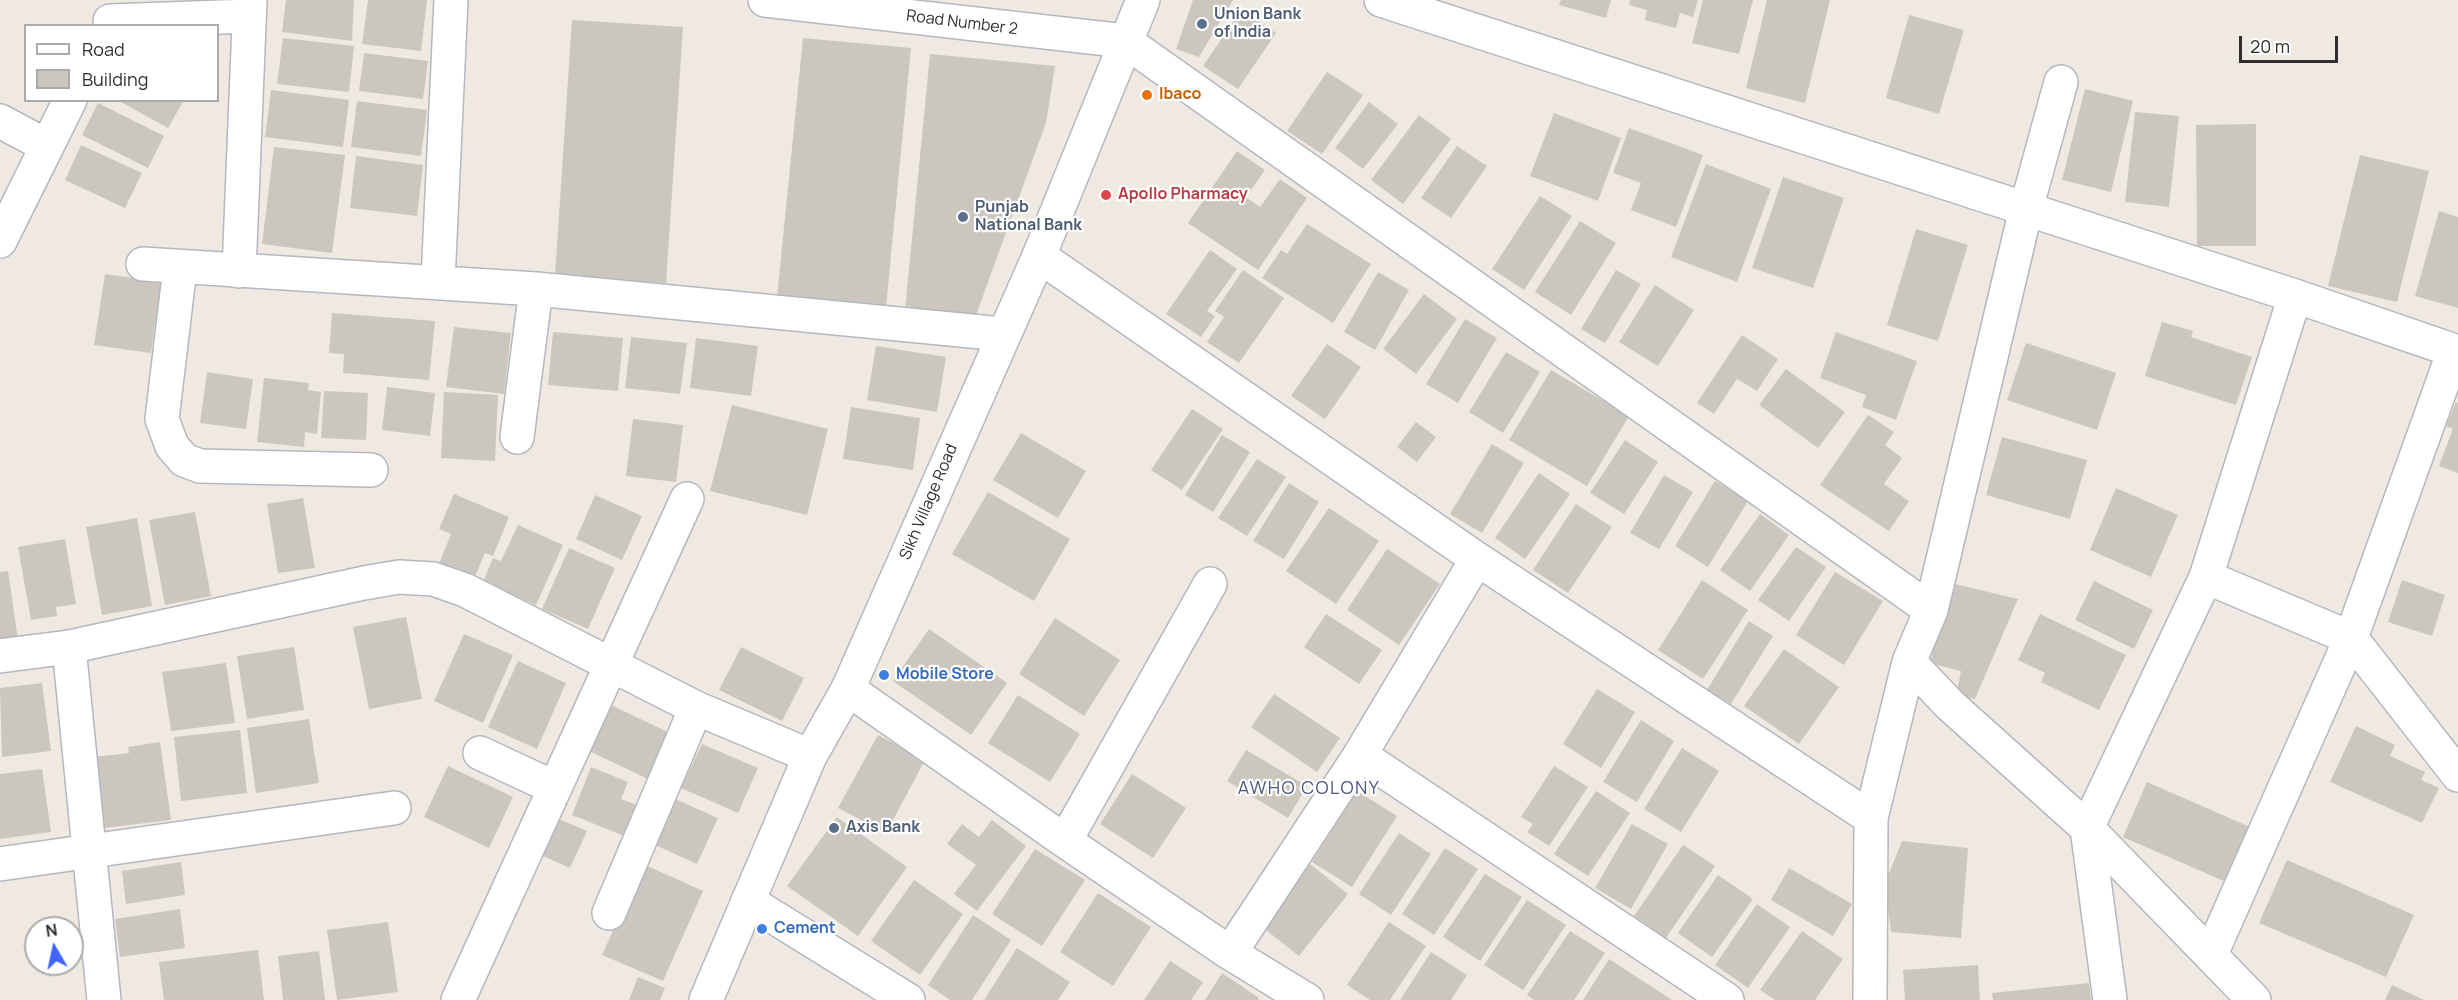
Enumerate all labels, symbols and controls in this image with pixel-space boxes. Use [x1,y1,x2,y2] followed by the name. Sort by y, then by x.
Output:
[1214,5,1301,43] place label: Union Bank of India
[905,7,1019,39] street label: Road Number 2
[1195,17,1209,31] marker: Union Bank of India
[24,24,219,102] legend
[2242,24,2341,62] scale bar
[2250,34,2290,58] text: 20 m
[82,37,125,61] text: Road
[82,67,148,91] text: Building
[1159,85,1201,105] place label: Ibaco
[1140,88,1154,102] marker: Ibaco
[1118,185,1248,205] place label: Apollo Pharmacy
[1099,188,1113,202] marker: Apollo Pharmacy
[975,198,1082,236] place label: Punjab National Bank
[956,210,970,224] marker: Punjab National Bank
[896,441,962,563] street label: Sikh Village Road
[896,665,994,685] place label: Mobile Store
[877,668,891,682] marker: Mobile Store
[1238,778,1380,800] district label: AWHO COLONY
[846,818,920,838] place label: Axis Bank
[827,821,841,835] marker: Axis Bank
[24,916,84,976] north arrow
[44,918,59,942] text: N
[774,919,836,939] place label: Cement
[755,922,769,936] marker: Cement

